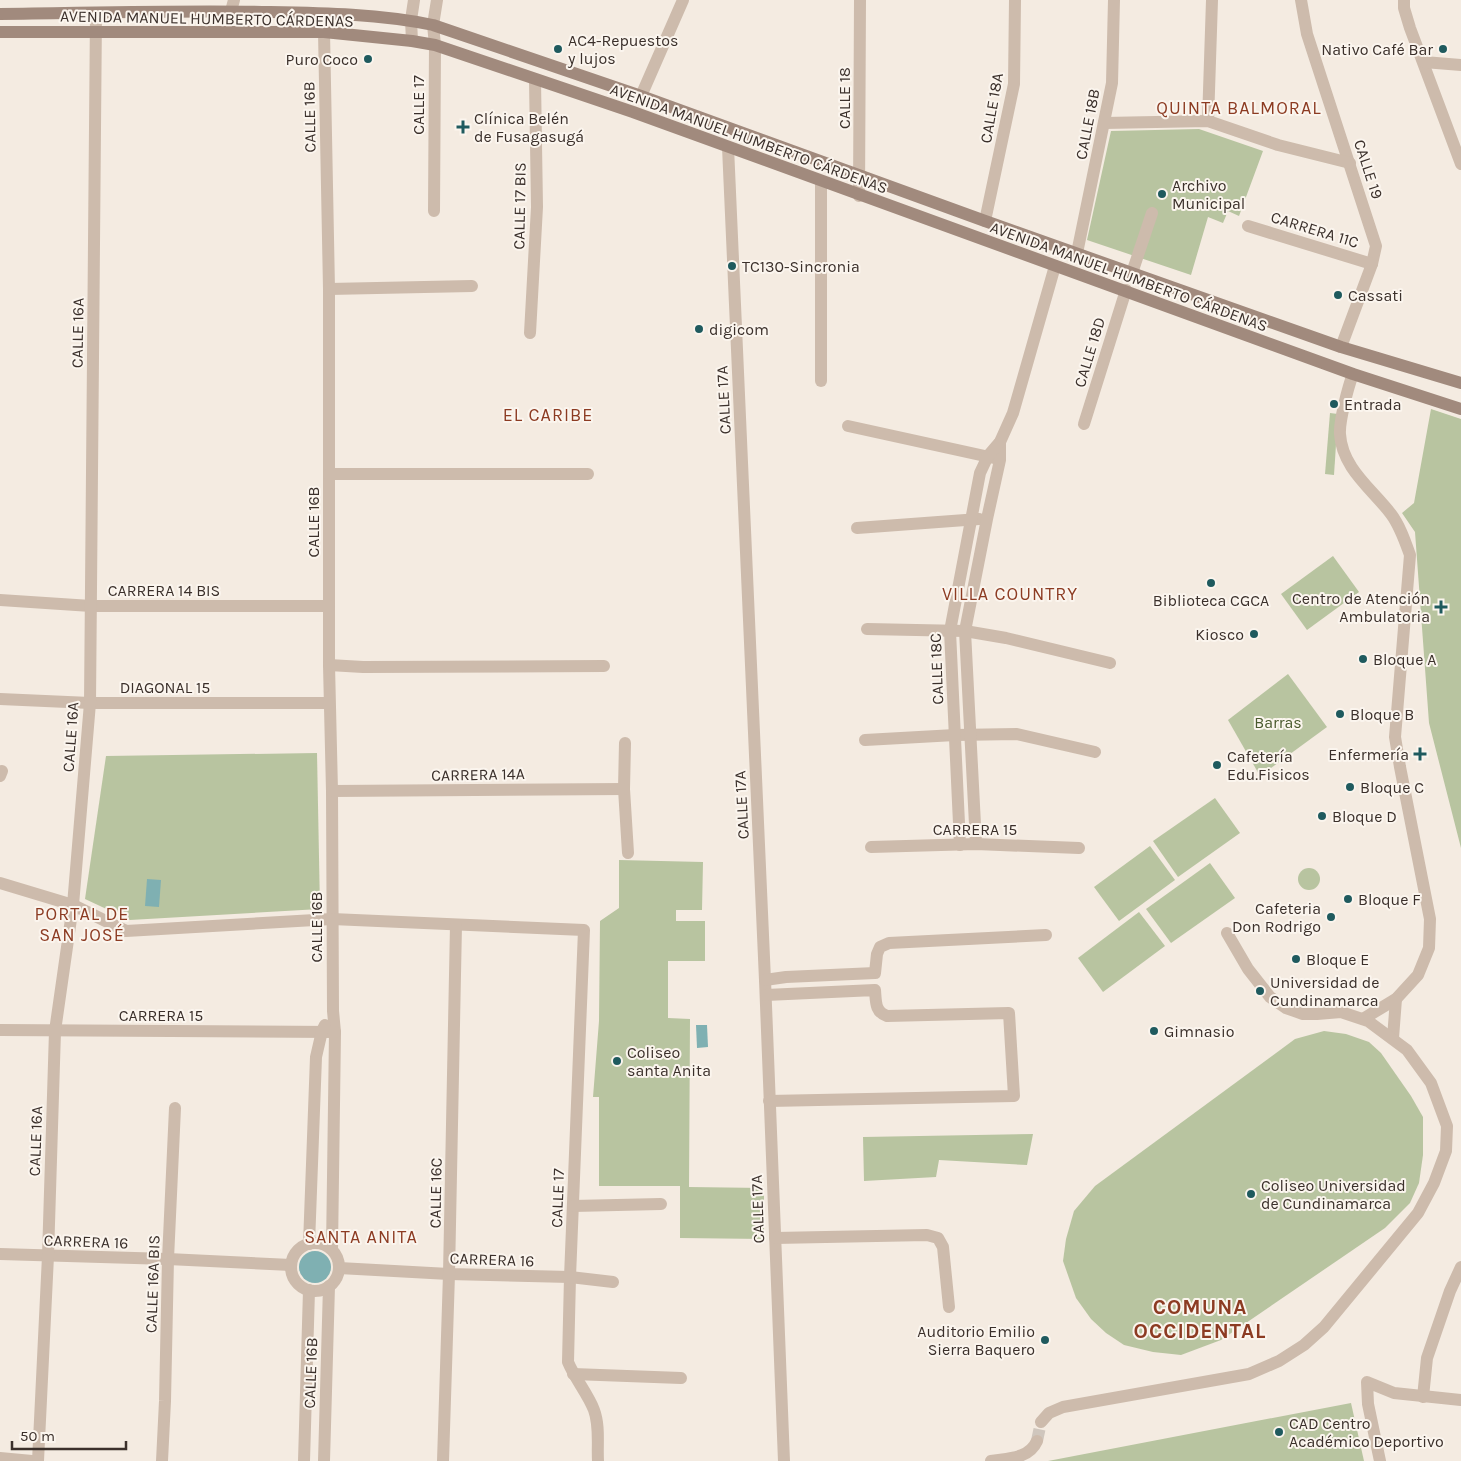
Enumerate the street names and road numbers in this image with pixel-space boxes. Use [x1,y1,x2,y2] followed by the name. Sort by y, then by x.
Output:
[60,6,354,31] street label: AVENIDA MANUEL HUMBERTO CÁRDENAS
[835,67,854,129] street label: CALLE 18
[976,71,1007,145] street label: CALLE 18A
[409,75,428,135] street label: CALLE 17
[608,79,890,198] street label: AVENIDA MANUEL HUMBERTO CÁRDENAS
[299,81,320,153] street label: CALLE 16B
[1071,87,1104,161] street label: CALLE 18B
[1350,137,1387,201] street label: CALLE 19
[509,162,530,250] street label: CALLE 17 BIS
[1269,207,1361,252] street label: CARRERA 11C
[988,217,1270,336] street label: AVENIDA MANUEL HUMBERTO CÁRDENAS
[67,298,88,368] street label: CALLE 16A
[1070,315,1109,390] street label: CALLE 18D
[712,365,735,435] street label: CALLE 17A
[304,486,323,558] street label: CALLE 16B
[108,581,220,600] street label: CARRERA 14 BIS
[926,633,947,705] street label: CALLE 18C
[120,678,210,697] street label: DIAGONAL 15
[59,701,82,773] street label: CALLE 16A
[431,764,525,785] street label: CARRERA 14A
[730,770,753,840] street label: CALLE 17A
[933,820,1017,839] street label: CARRERA 15
[307,891,326,963] street label: CALLE 16B
[119,1006,203,1025] street label: CARRERA 15
[25,1106,46,1177] street label: CALLE 16A
[425,1157,446,1229] street label: CALLE 16C
[547,1167,568,1228] street label: CALLE 17
[747,1174,768,1244] street label: CALLE 17A
[43,1231,129,1252] street label: CARRERA 16
[141,1235,164,1333] street label: CALLE 16A BIS
[449,1249,535,1270] street label: CARRERA 16
[300,1337,321,1409] street label: CALLE 16B

